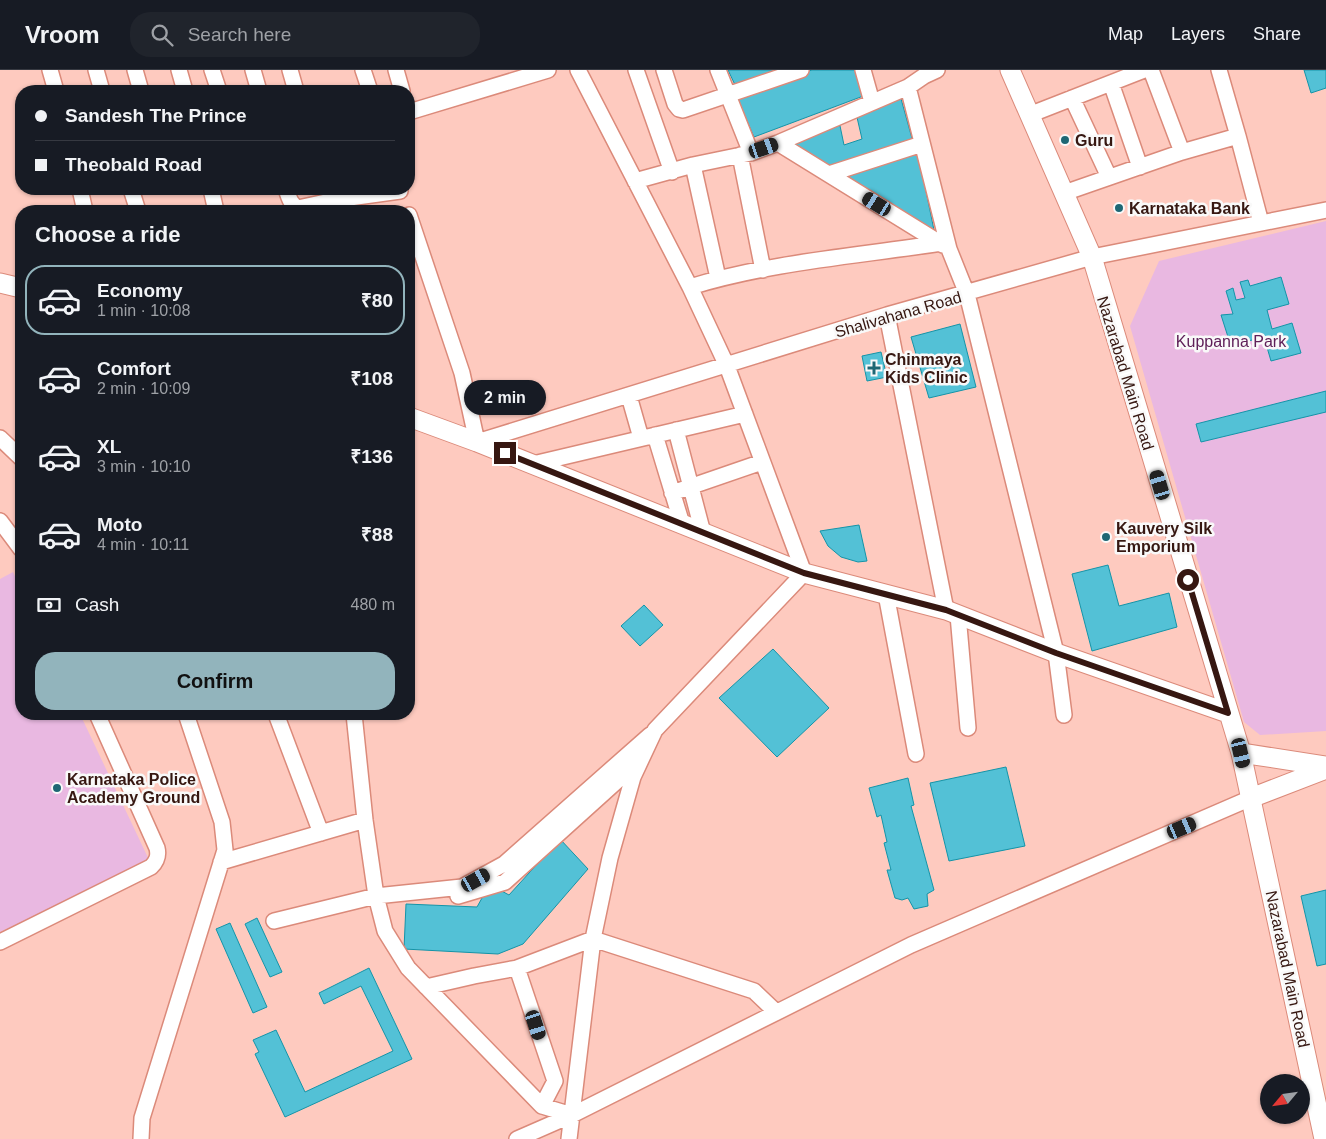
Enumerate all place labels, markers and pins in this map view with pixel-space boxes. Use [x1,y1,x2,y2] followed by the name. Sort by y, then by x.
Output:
[1075,132,1113,149] place label: Guru
[1059,134,1071,146] marker: Guru
[1129,200,1250,217] place label: Karnataka Bank
[1113,202,1125,214] marker: Karnataka Bank
[885,351,968,386] place label: Chinmaya Kids Clinic
[867,361,881,375] marker: Chinmaya Kids Clinic
[1116,520,1212,555] place label: Kauvery Silk Emporium
[1100,531,1112,543] marker: Kauvery Silk Emporium
[67,771,200,806] place label: Karnataka Police Academy Ground
[51,782,63,794] marker: Karnataka Police Academy Ground

